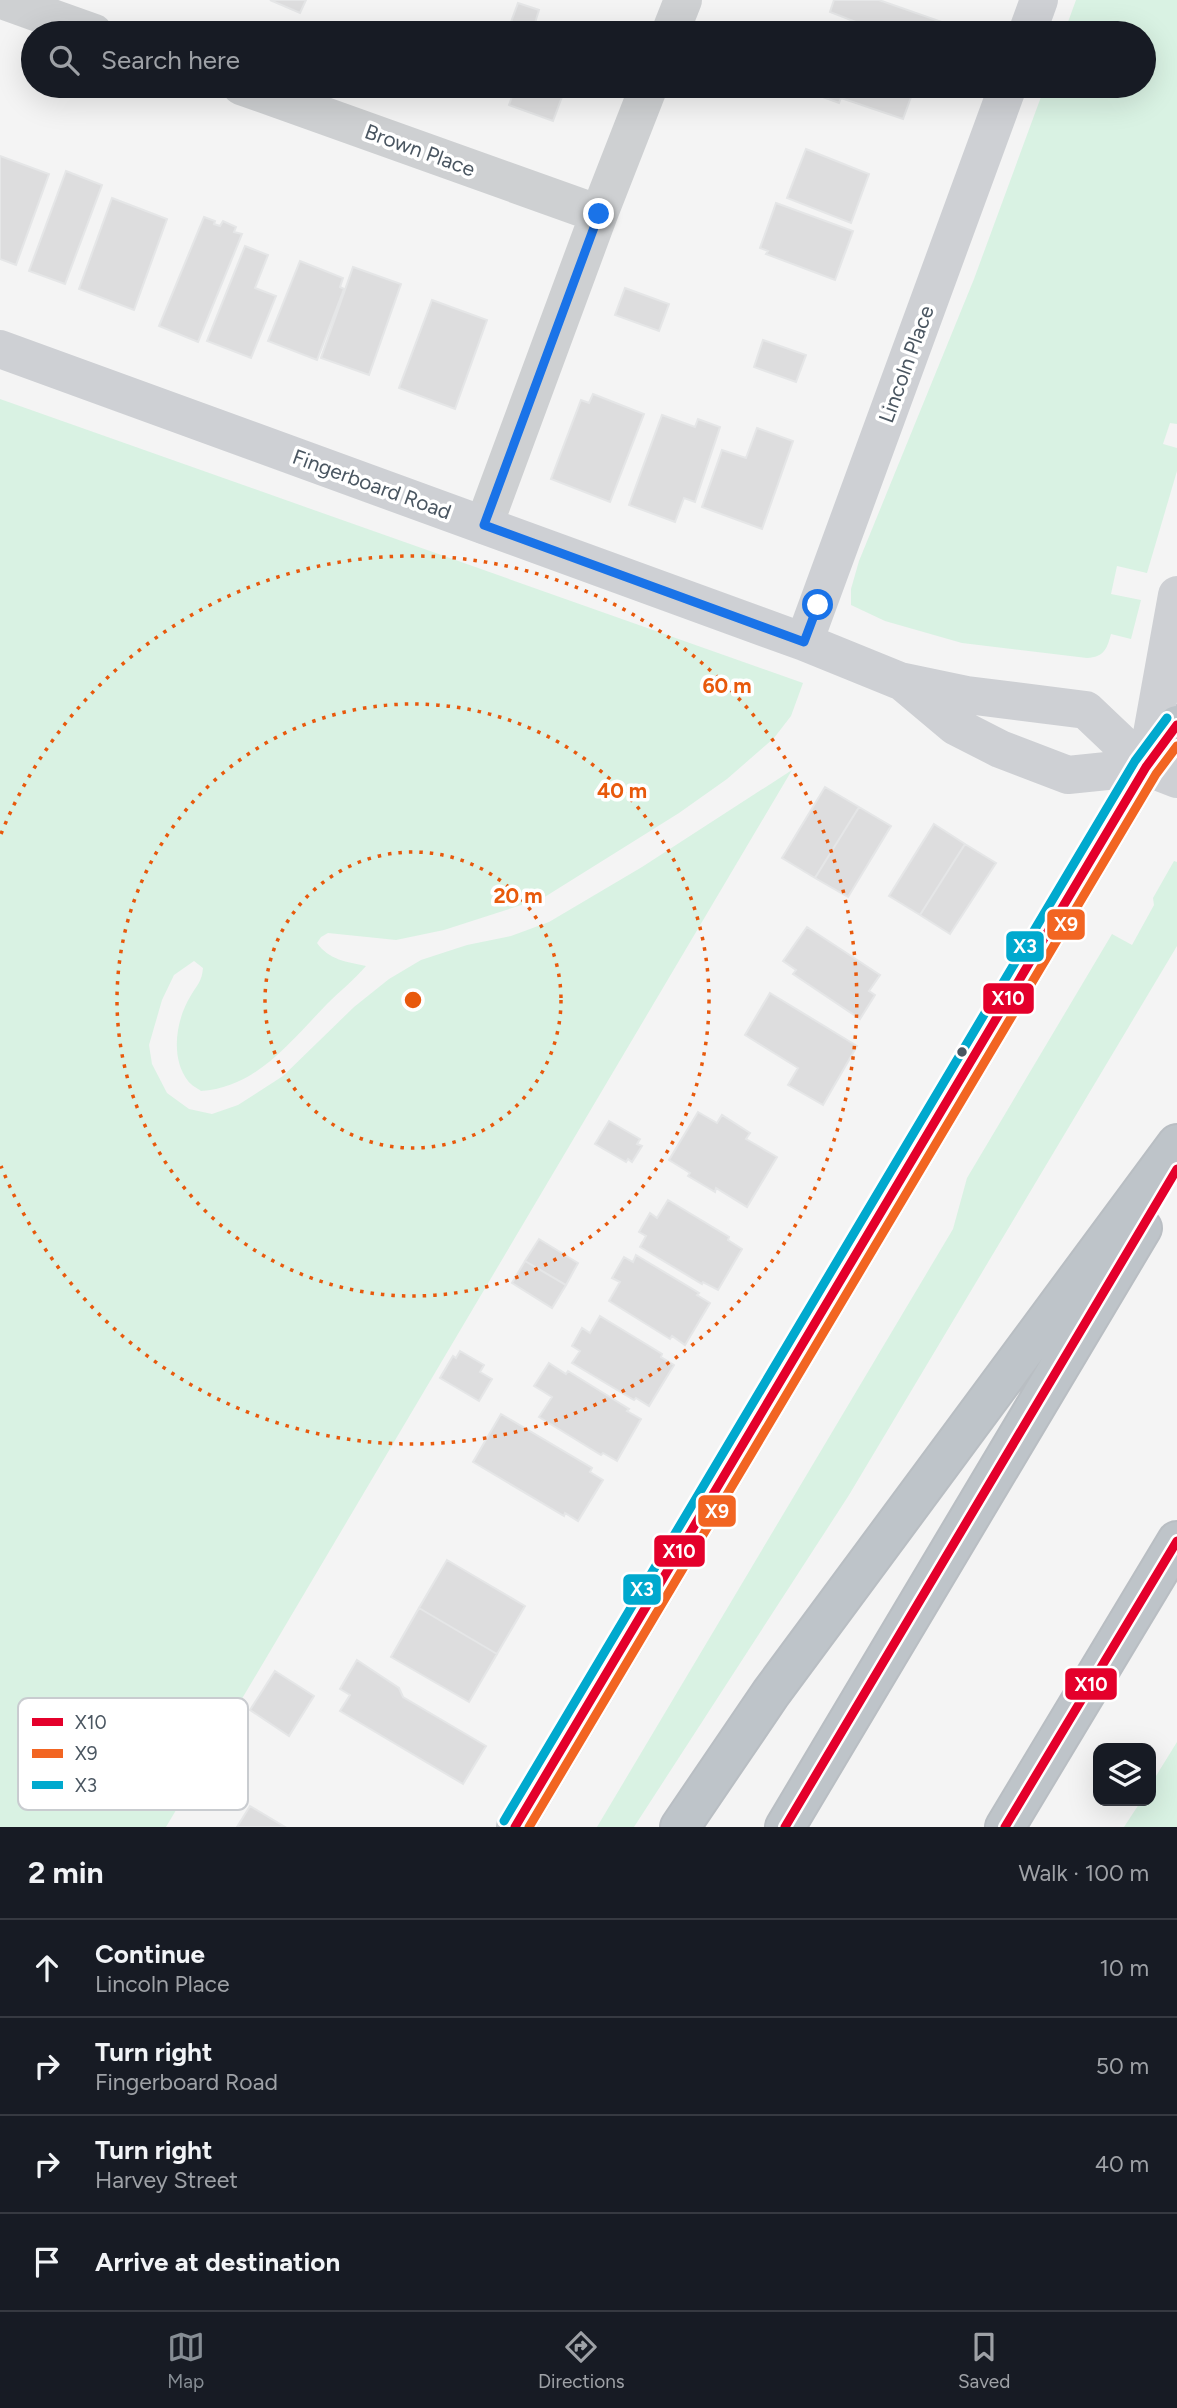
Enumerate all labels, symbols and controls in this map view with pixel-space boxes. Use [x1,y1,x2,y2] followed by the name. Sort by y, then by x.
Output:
[21,21,1156,98] search box
[45,41,83,79] icon: search
[101,44,240,76] text: Search here
[361,118,479,182] street label: Brown Place
[583,198,614,229] route end
[873,302,939,426] street label: Lincoln Place
[289,444,455,524] street label: Fingerboard Road
[802,589,833,620] route start
[702,673,752,698] text: 60 m
[597,778,647,803] text: 40 m
[493,883,543,908] text: 20 m
[1046,908,1086,941] line badge: X9
[1054,913,1078,936] text: X9
[1005,930,1045,963] line badge: X3
[1013,935,1037,958] text: X3
[982,982,1035,1015] line badge: X10
[991,987,1025,1010] text: X10
[401,988,425,1012] centre of rings
[955,1045,969,1059] unlabelled marker
[697,1494,737,1528] line badge: X9
[705,1500,729,1523] text: X9
[653,1534,706,1568] line badge: X10
[662,1540,696,1563] text: X10
[622,1573,662,1606] line badge: X3
[630,1578,654,1601] text: X3
[1064,1667,1118,1701] line badge: X10
[1074,1673,1108,1696] text: X10
[18,1698,248,1810] legend
[75,1711,107,1734] text: X10
[75,1742,97,1765] text: X9
[1093,1743,1156,1806] map controls
[1093,1743,1156,1806] button: layers
[75,1774,97,1797] text: X3
[28,1854,104,1891] text: 2 min
[1018,1859,1149,1887] text: Walk · 100 m
[95,1938,205,1970] text: Continue
[28,1949,66,1987] icon: ahead
[1100,1954,1149,1982] text: 10 m
[95,1970,230,1998] text: Lincoln Place
[95,2036,212,2068] text: Turn right
[28,2047,66,2085] icon: right
[1096,2052,1149,2080] text: 50 m
[95,2068,278,2096] text: Fingerboard Road
[95,2134,212,2166] text: Turn right
[28,2145,66,2183] icon: right
[1095,2150,1149,2178] text: 40 m
[95,2166,238,2194] text: Harvey Street
[28,2243,66,2281] icon: arrive
[95,2246,340,2278] text: Arrive at destination
[167,2328,205,2393] tab: Map
[538,2328,625,2393] tab: Directions
[958,2328,1010,2393] tab: Saved

